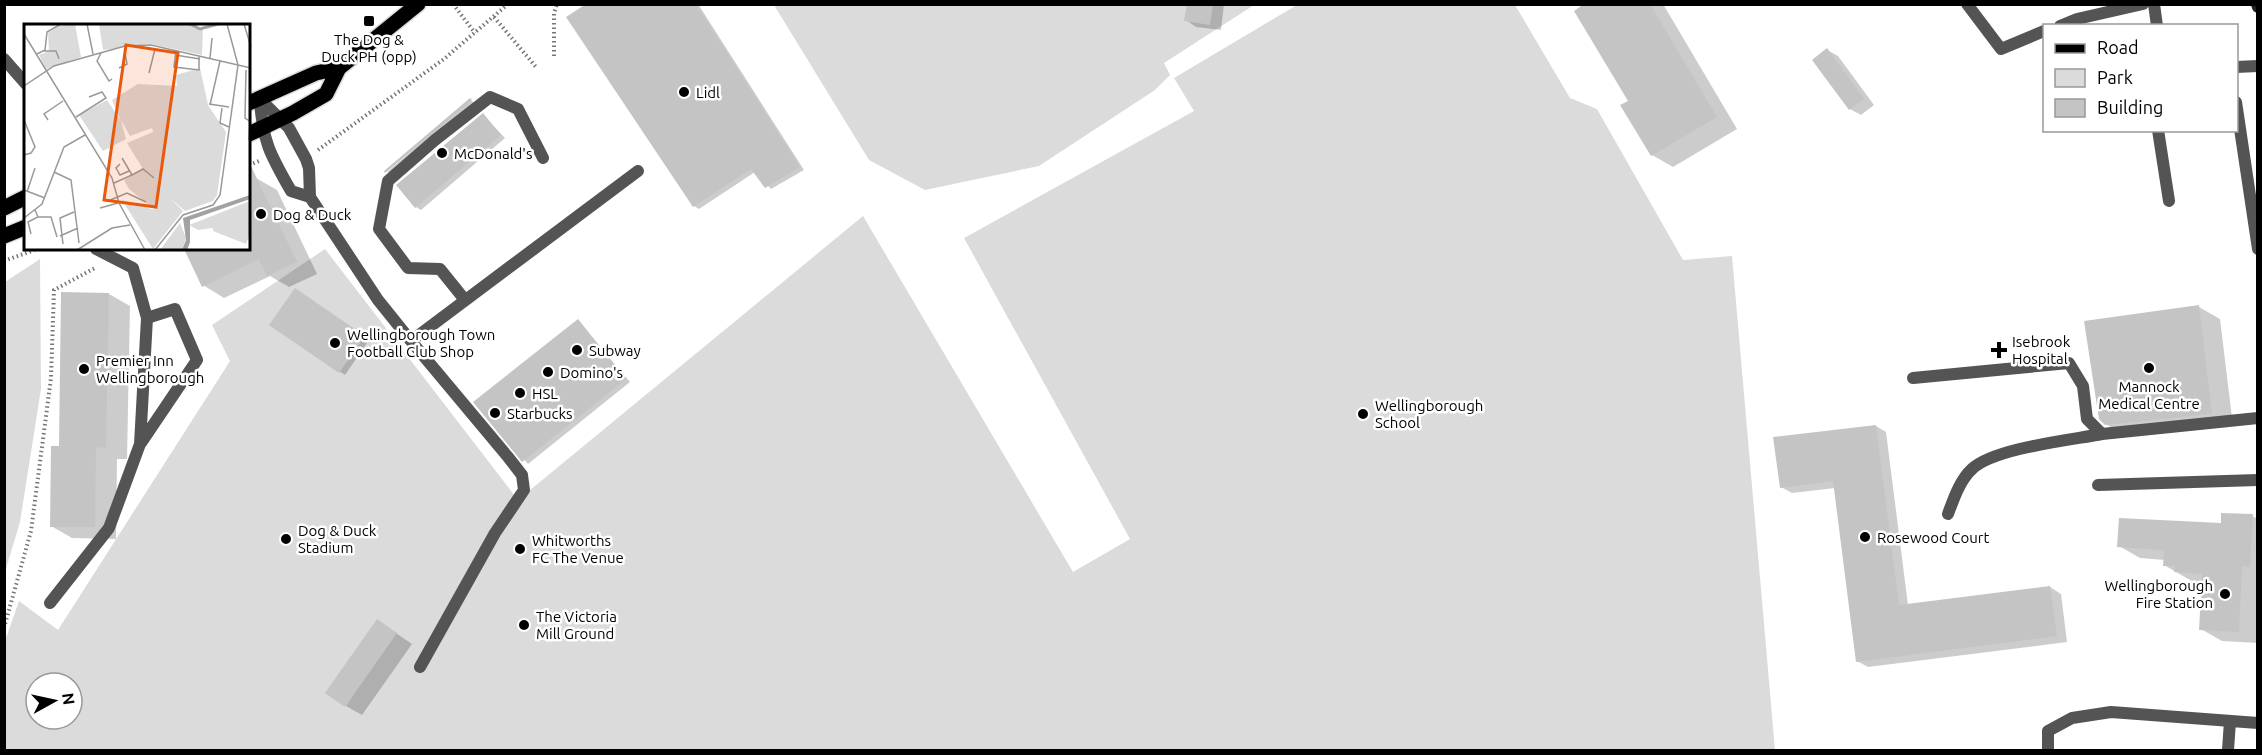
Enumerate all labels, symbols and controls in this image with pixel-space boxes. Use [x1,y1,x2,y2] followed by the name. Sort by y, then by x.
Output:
[362,14,376,28] marker: The Dog & Duck PH (opp)
[24,24,250,250] inset map
[2043,24,2238,132] legend
[321,31,417,65] place label: The Dog & Duck PH (opp)
[2097,37,2139,57] text: Road
[2097,67,2133,87] text: Park
[696,84,720,101] place label: Lidl
[677,85,691,99] marker: Lidl
[2097,97,2163,117] text: Building
[454,145,532,162] place label: McDonald's
[435,146,449,160] marker: McDonald's
[273,206,352,223] place label: Dog & Duck
[254,207,268,221] marker: Dog & Duck
[347,326,495,360] place label: Wellingborough Town Football Club Shop
[2012,333,2071,367] place label: Isebrook Hospital
[328,336,342,350] marker: Wellingborough Town Football Club Shop
[1990,341,2008,359] marker: Isebrook Hospital
[589,342,641,359] place label: Subway
[570,343,584,357] marker: Subway
[96,352,204,386] place label: Premier Inn Wellingborough
[2142,361,2156,375] marker: Mannock Medical Centre
[77,362,91,376] marker: Premier Inn Wellingborough
[560,364,623,381] place label: Domino's
[541,365,555,379] marker: Domino's
[2098,378,2200,412] place label: Mannock Medical Centre
[532,385,558,402] place label: HSL
[513,386,527,400] marker: HSL
[1375,397,1483,431] place label: Wellingborough School
[507,405,573,422] place label: Starbucks
[488,406,502,420] marker: Starbucks
[1356,407,1370,421] marker: Wellingborough School
[298,522,377,556] place label: Dog & Duck Stadium
[1877,529,1989,546] place label: Rosewood Court
[1858,530,1872,544] marker: Rosewood Court
[279,532,293,546] marker: Dog & Duck Stadium
[532,532,624,566] place label: Whitworths FC The Venue
[513,542,527,556] marker: Whitworths FC The Venue
[2105,577,2213,611] place label: Wellingborough Fire Station
[2218,587,2232,601] marker: Wellingborough Fire Station
[536,608,617,642] place label: The Victoria Mill Ground
[517,618,531,632] marker: The Victoria Mill Ground
[24,671,84,731] north arrow
[59,692,79,706] text: N

